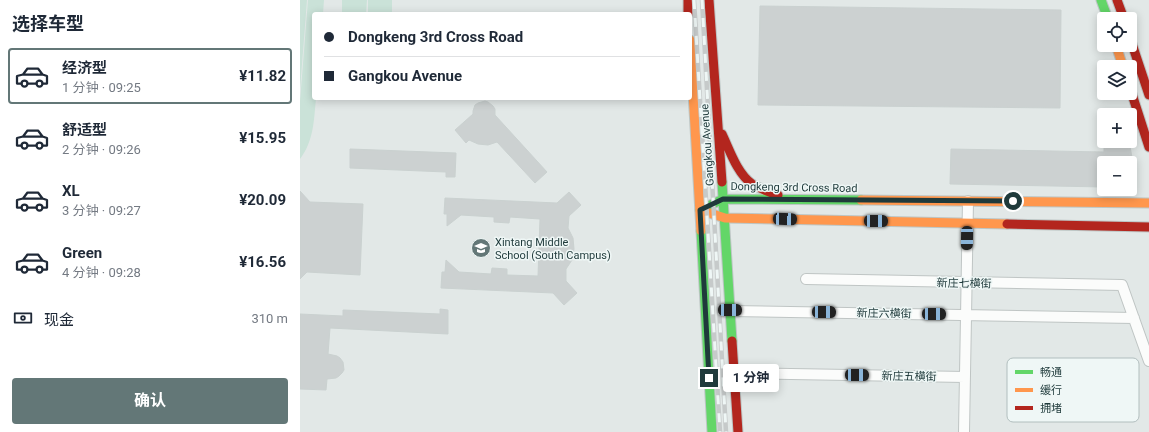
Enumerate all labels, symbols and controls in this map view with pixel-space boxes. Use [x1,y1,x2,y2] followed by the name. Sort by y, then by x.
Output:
[1097,12,1137,196] map controls
[1097,12,1137,52] button: locate
[12,13,84,34] text: 选择车型
[348,28,523,46] text: Dongkeng 3rd Cross Road
[14,58,50,94] icon: car
[62,59,107,77] text: 经济型
[1097,60,1137,100] button: layers
[239,67,286,85] text: ¥11.82
[348,67,462,85] text: Gangkou Avenue
[62,80,141,95] text: 1 分钟 · 09:25
[698,103,717,186] street label: Gangkou Avenue
[1097,108,1137,148] button: +
[14,120,50,156] icon: car
[62,121,107,139] text: 舒适型
[239,129,286,147] text: ¥15.95
[62,142,141,157] text: 2 分钟 · 09:26
[1097,156,1137,196] button: −
[730,180,858,195] street label: Dongkeng 3rd Cross Road
[14,182,50,218] icon: car
[62,182,80,200] text: XL
[239,191,286,209] text: ¥20.09
[1004,192,1022,210] route start
[62,203,141,218] text: 3 分钟 · 09:27
[773,213,797,225] car
[864,215,888,227] car
[961,226,973,250] car
[495,236,611,262] place label: Xintang Middle School (South Campus)
[470,237,492,259] school or university icon: Xintang Middle School (South Campus)
[14,244,50,280] icon: car
[62,244,102,262] text: Green
[239,253,286,271] text: ¥16.56
[62,265,141,280] text: 4 分钟 · 09:28
[936,277,992,290] street label: 新庄七横街
[718,304,742,316] car
[812,306,836,318] car
[12,307,34,329] icon: cash
[856,307,912,320] street label: 新庄六横街
[922,308,946,320] car
[44,311,74,329] text: 现金
[251,311,288,326] text: 310 m
[1007,358,1139,422] legend
[723,364,779,392] callout: 1 分钟
[1040,366,1062,379] text: 畅通
[700,369,718,387] route end
[845,369,869,381] car
[733,370,769,385] text: 1 分钟
[881,370,937,383] street label: 新庄五横街
[12,378,288,424] button: 确认
[1040,384,1062,397] text: 缓行
[1040,402,1062,415] text: 拥堵

